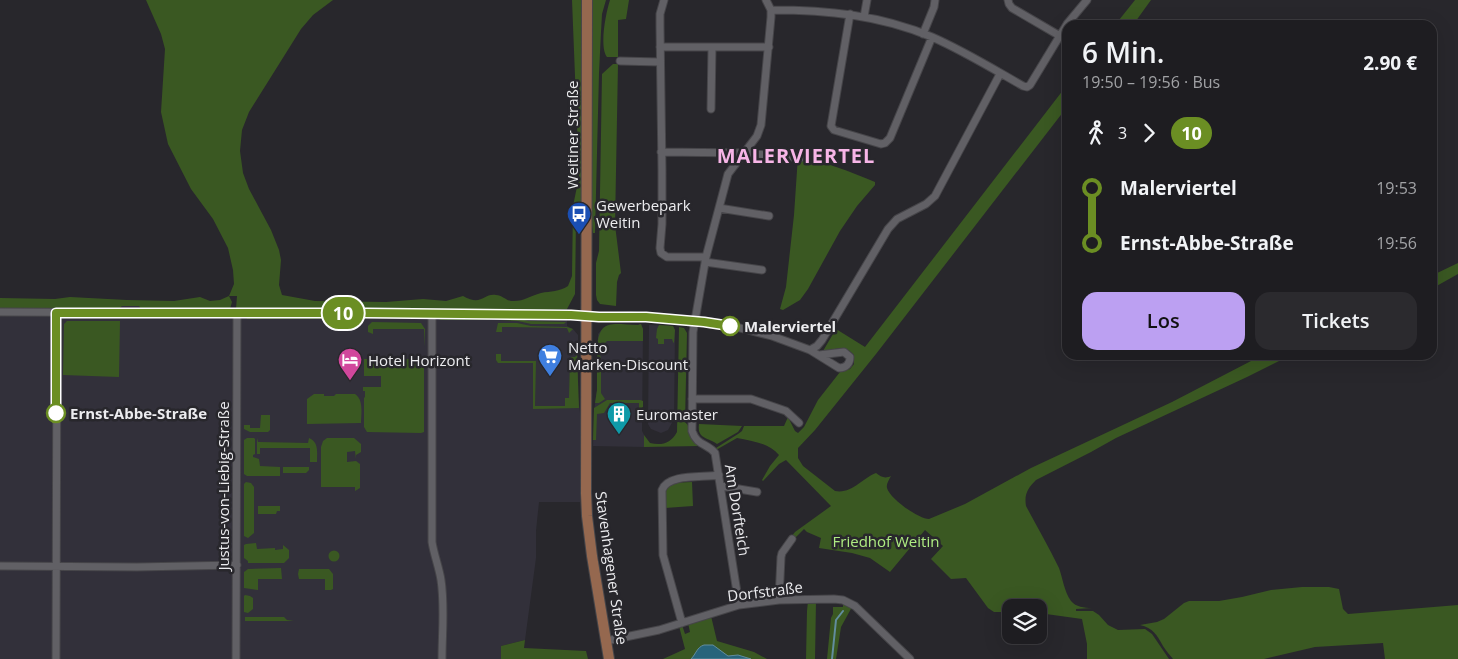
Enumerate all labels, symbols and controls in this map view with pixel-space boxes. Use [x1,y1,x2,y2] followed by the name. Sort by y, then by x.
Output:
[1082,33,1164,71] text: 6 Min.
[1363,50,1417,76] text: 2.90 €
[1082,71,1220,93] text: 19:50 – 19:56 · Bus
[562,81,582,189] street label: Weitiner Straße
[1082,119,1110,147] icon: walk
[1135,119,1163,147] icon: forward
[1181,121,1202,145] text: 10
[1118,122,1127,144] text: 3
[717,142,875,169] district label: MALERVIERTEL
[1120,175,1237,201] text: Malerviertel
[1376,177,1417,199] text: 19:53
[596,195,691,232] place label: Gewerbepark Weitin
[566,201,592,235] bus stop icon: Gewerbepark Weitin
[1120,230,1294,256] text: Ernst-Abbe-Straße
[1376,232,1417,254] text: 19:56
[1082,292,1245,350] button: Los
[1255,292,1417,350] button: Tickets
[320,297,366,329] line badge: 10
[333,301,353,325] text: 10
[720,316,740,336] marker: Malerviertel
[744,316,836,336] place label: Malerviertel
[568,337,688,374] place label: Netto Marken-Discount
[537,343,563,377] supermarket icon: Netto Marken-Discount
[337,347,363,381] hotel icon: Hotel Horizont
[368,350,470,370] place label: Hotel Horizont
[213,401,233,573] street label: Justus-von-Liebig-Straße
[606,401,632,435] building icon: Euromaster
[46,403,66,423] marker: Ernst-Abbe-Straße
[70,403,207,423] place label: Ernst-Abbe-Straße
[636,404,718,424] place label: Euromaster
[721,463,755,557] street label: Am Dorfteich
[591,490,633,646] street label: Stavenhagener Straße
[833,531,939,551] park label: Friedhof Weitin
[726,576,804,606] street label: Dorfstraße
[1002,599,1047,644] map controls
[1002,599,1047,644] button: layers

